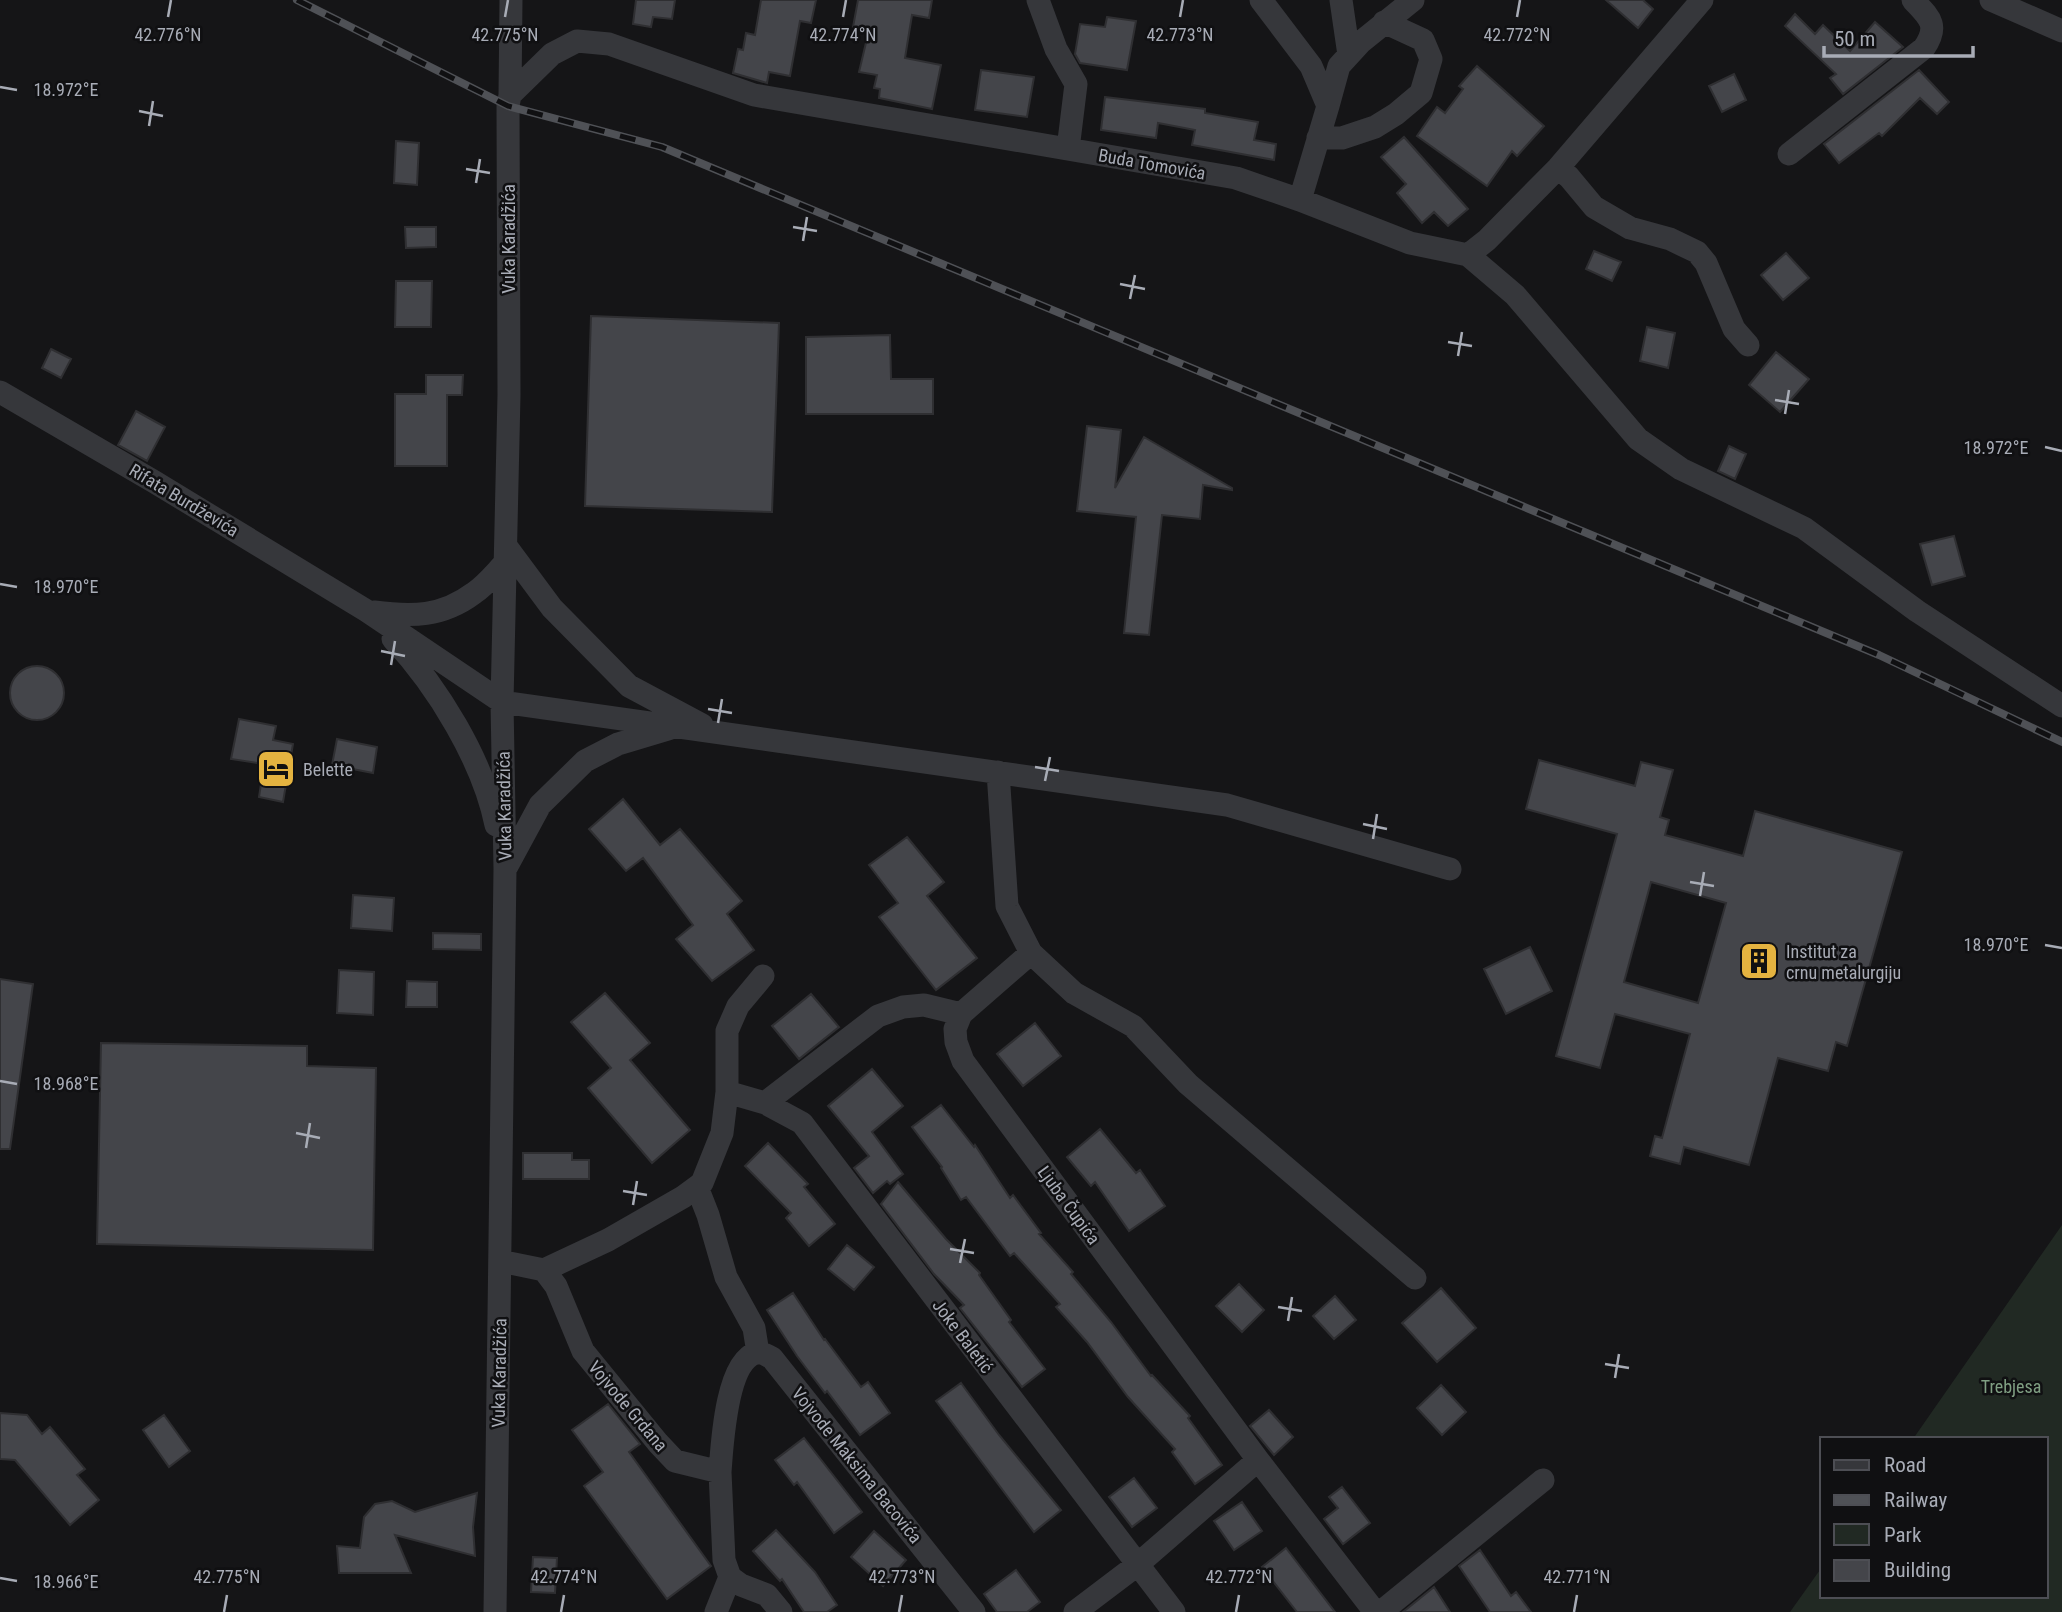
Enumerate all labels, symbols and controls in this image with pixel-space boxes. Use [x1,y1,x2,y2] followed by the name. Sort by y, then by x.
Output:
[1824,14,1973,58] scale bar
[134,24,202,45] text: 42.776°N
[471,24,539,45] text: 42.775°N
[809,24,877,45] text: 42.774°N
[1146,24,1214,45] text: 42.773°N
[1483,24,1551,45] text: 42.772°N
[1834,27,1875,51] text: 50 m
[34,79,98,100] text: 18.972°E
[1097,144,1207,184] street label: Buda Tomovića
[498,184,519,294] street label: Vuka Karadžića
[1964,437,2028,458] text: 18.972°E
[126,459,242,541] street label: Rifata Burdževića
[34,576,98,597] text: 18.970°E
[255,748,297,790] hotel icon: Belette
[493,751,515,861] street label: Vuka Karadžića
[303,759,353,780] place label: Belette
[1964,934,2028,955] text: 18.970°E
[1738,940,1780,982] building icon: Institut za crnu metalurgiju
[1786,941,1901,983] place label: Institut za crnu metalurgiju
[34,1073,98,1094] text: 18.968°E
[1034,1162,1104,1248] street label: Ljuba Čupića
[928,1295,998,1377] street label: Joke Baletić
[488,1318,510,1428] street label: Vuka Karadžića
[584,1356,672,1456] street label: Vojvode Grdana
[1981,1376,2041,1397] park label: Trebjesa
[788,1383,926,1547] street label: Vojvode Maksima Bacovića
[1820,1437,2048,1598] legend
[1884,1453,1926,1477] text: Road
[1884,1488,1947,1512] text: Railway
[1884,1523,1922,1547] text: Park
[1884,1558,1951,1582] text: Building
[193,1566,261,1587] text: 42.775°N
[530,1566,598,1587] text: 42.774°N
[868,1566,936,1587] text: 42.773°N
[1205,1566,1273,1587] text: 42.772°N
[1543,1566,1611,1587] text: 42.771°N
[34,1571,98,1592] text: 18.966°E

